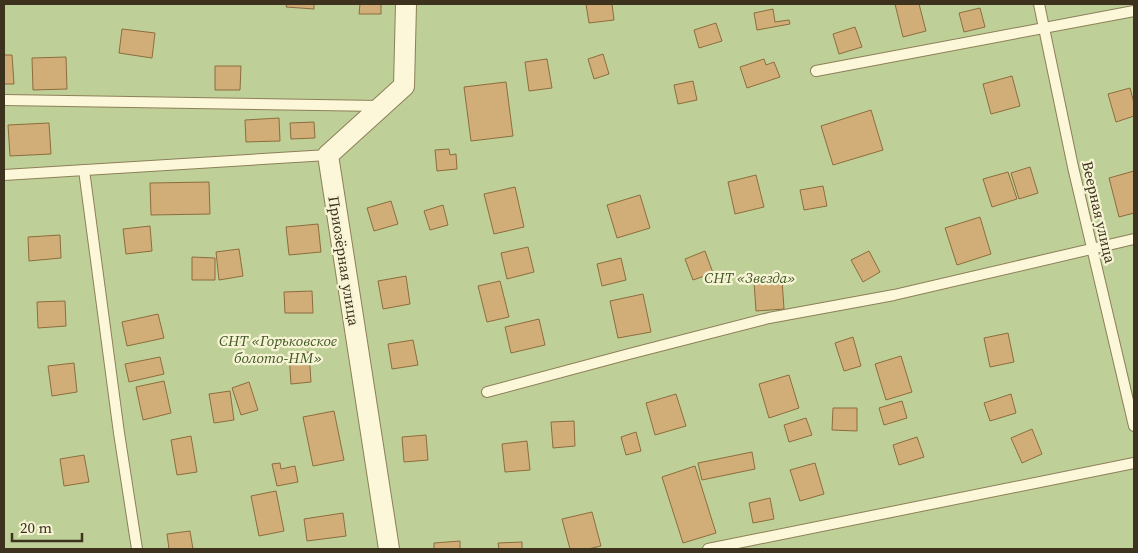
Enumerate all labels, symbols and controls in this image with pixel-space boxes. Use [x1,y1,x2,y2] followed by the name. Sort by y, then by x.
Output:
[1077,159,1121,265] street label: Веерная улица
[323,195,365,328] street label: Приозёрная улица
[704,267,796,288] park label: СНТ «Звезда»
[219,330,337,368] park label: СНТ «Горьковское болото-НМ»
[12,510,82,542] scale bar
[20,517,52,538] text: 20 m

